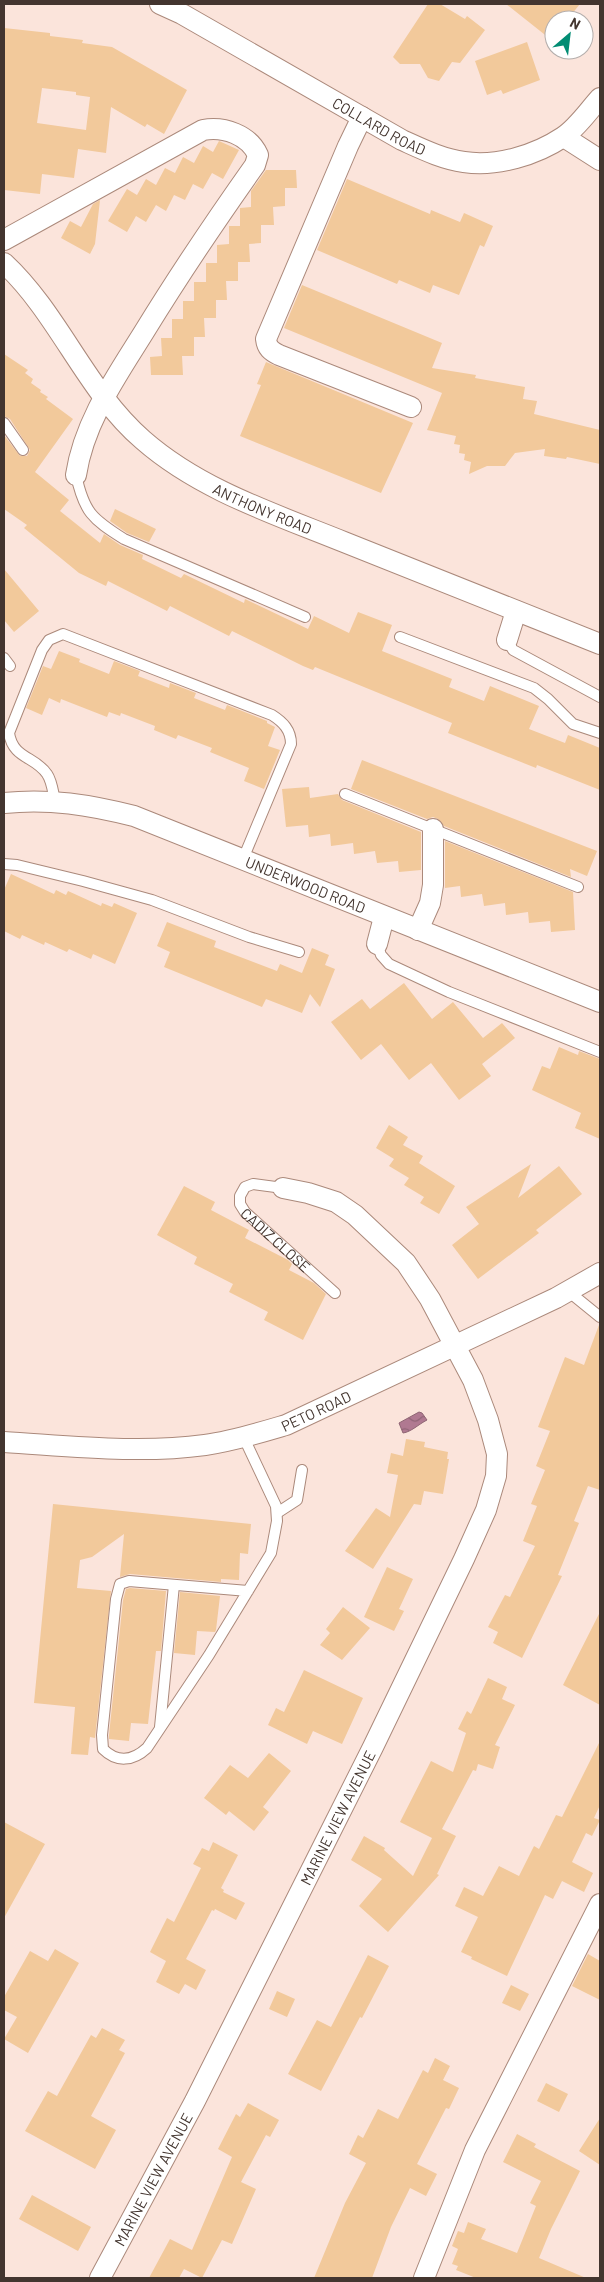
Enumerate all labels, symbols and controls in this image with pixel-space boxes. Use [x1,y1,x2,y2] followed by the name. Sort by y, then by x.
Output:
[544,10,594,60] north arrow
[567,13,583,33] text: N
[329,93,429,159] street label: COLLARD ROAD
[210,479,314,537] street label: ANTHONY ROAD
[243,852,368,916] street label: UNDERWOOD ROAD
[237,1204,314,1276] street label: CADIZ CLOSE
[278,1387,354,1435] street label: PETO ROAD
[296,1747,379,1888] street label: MARINE VIEW AVENUE
[110,2110,196,2249] street label: MARINE VIEW AVENUE

